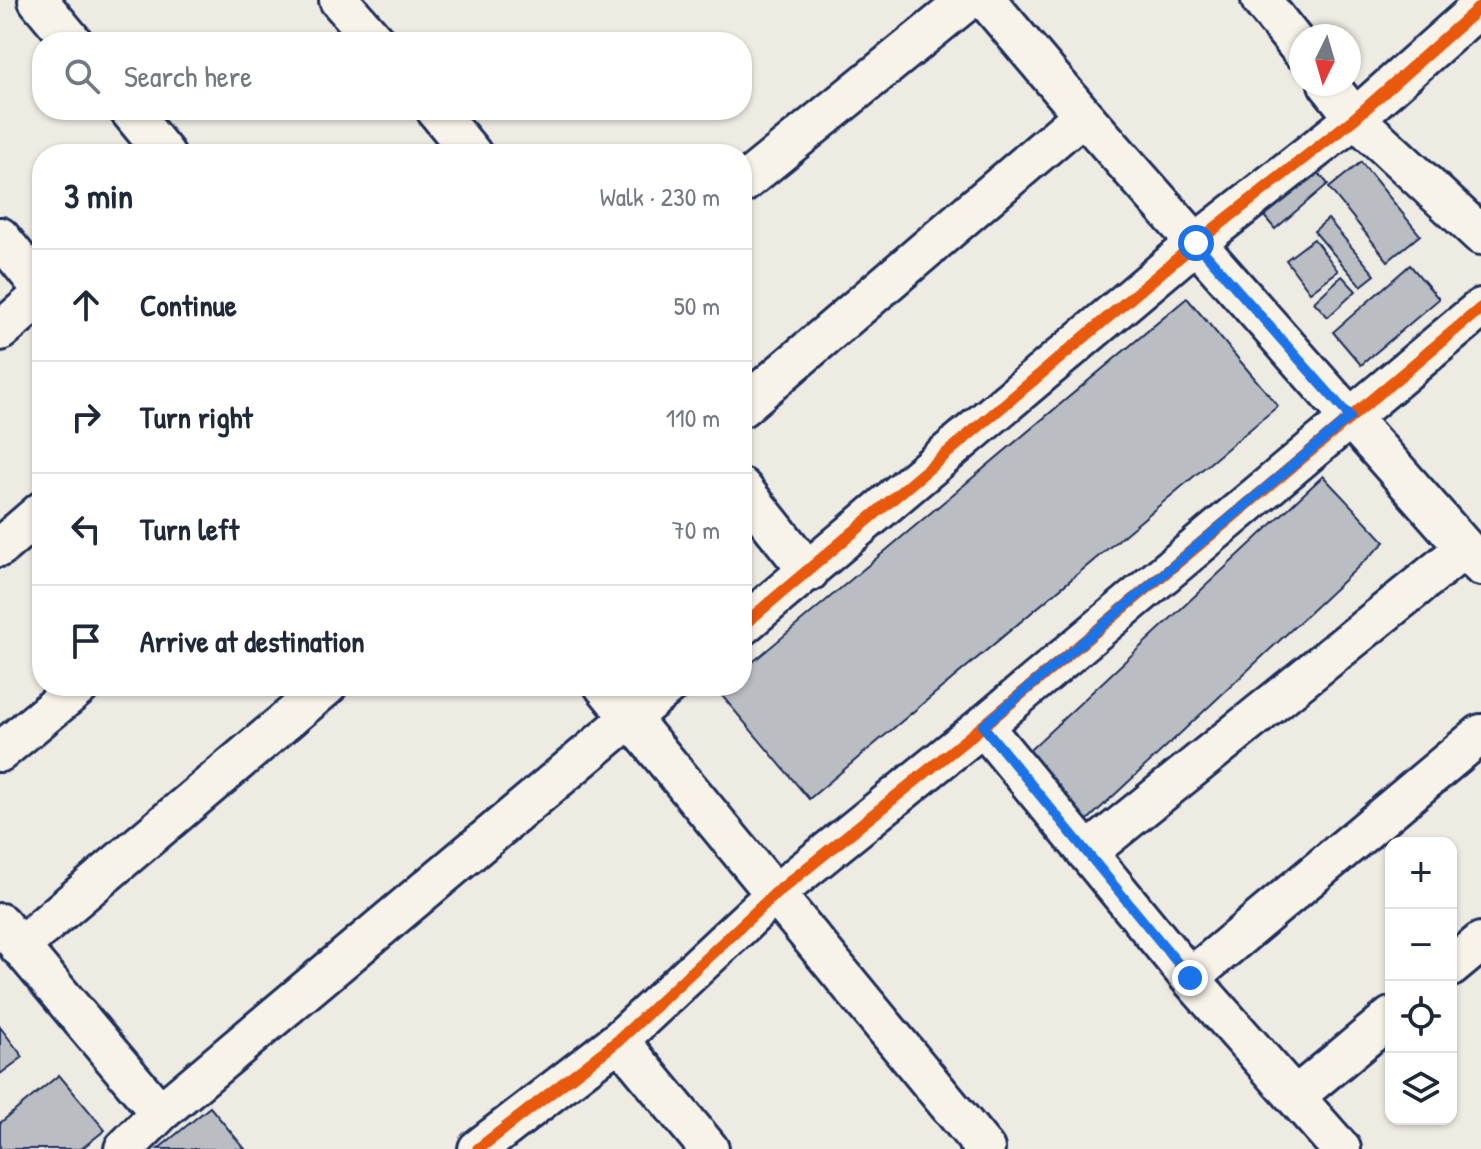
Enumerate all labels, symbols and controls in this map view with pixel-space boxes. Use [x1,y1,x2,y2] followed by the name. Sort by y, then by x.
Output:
[1289,24,1361,96] north arrow
[32,32,752,120] search box
[60,54,104,98] icon: search
[124,56,252,96] text: Search here
[64,173,133,219] text: 3 min
[600,179,720,214] text: Walk · 230 m
[1178,225,1214,261] route start
[64,283,108,327] icon: ahead
[140,285,237,325] text: Continue
[674,288,720,323] text: 50 m
[64,395,108,439] icon: right
[140,397,253,437] text: Turn right
[666,400,720,435] text: 110 m
[64,507,108,551] icon: left
[140,509,239,549] text: Turn left
[672,512,720,547] text: 70 m
[64,619,108,663] icon: arrive
[140,621,365,661] text: Arrive at destination
[1385,837,1457,1125] map controls
[1385,837,1457,909] button: +
[1385,909,1457,981] button: −
[1172,960,1208,996] route end
[1385,981,1457,1053] button: locate
[1385,1053,1457,1125] button: layers

